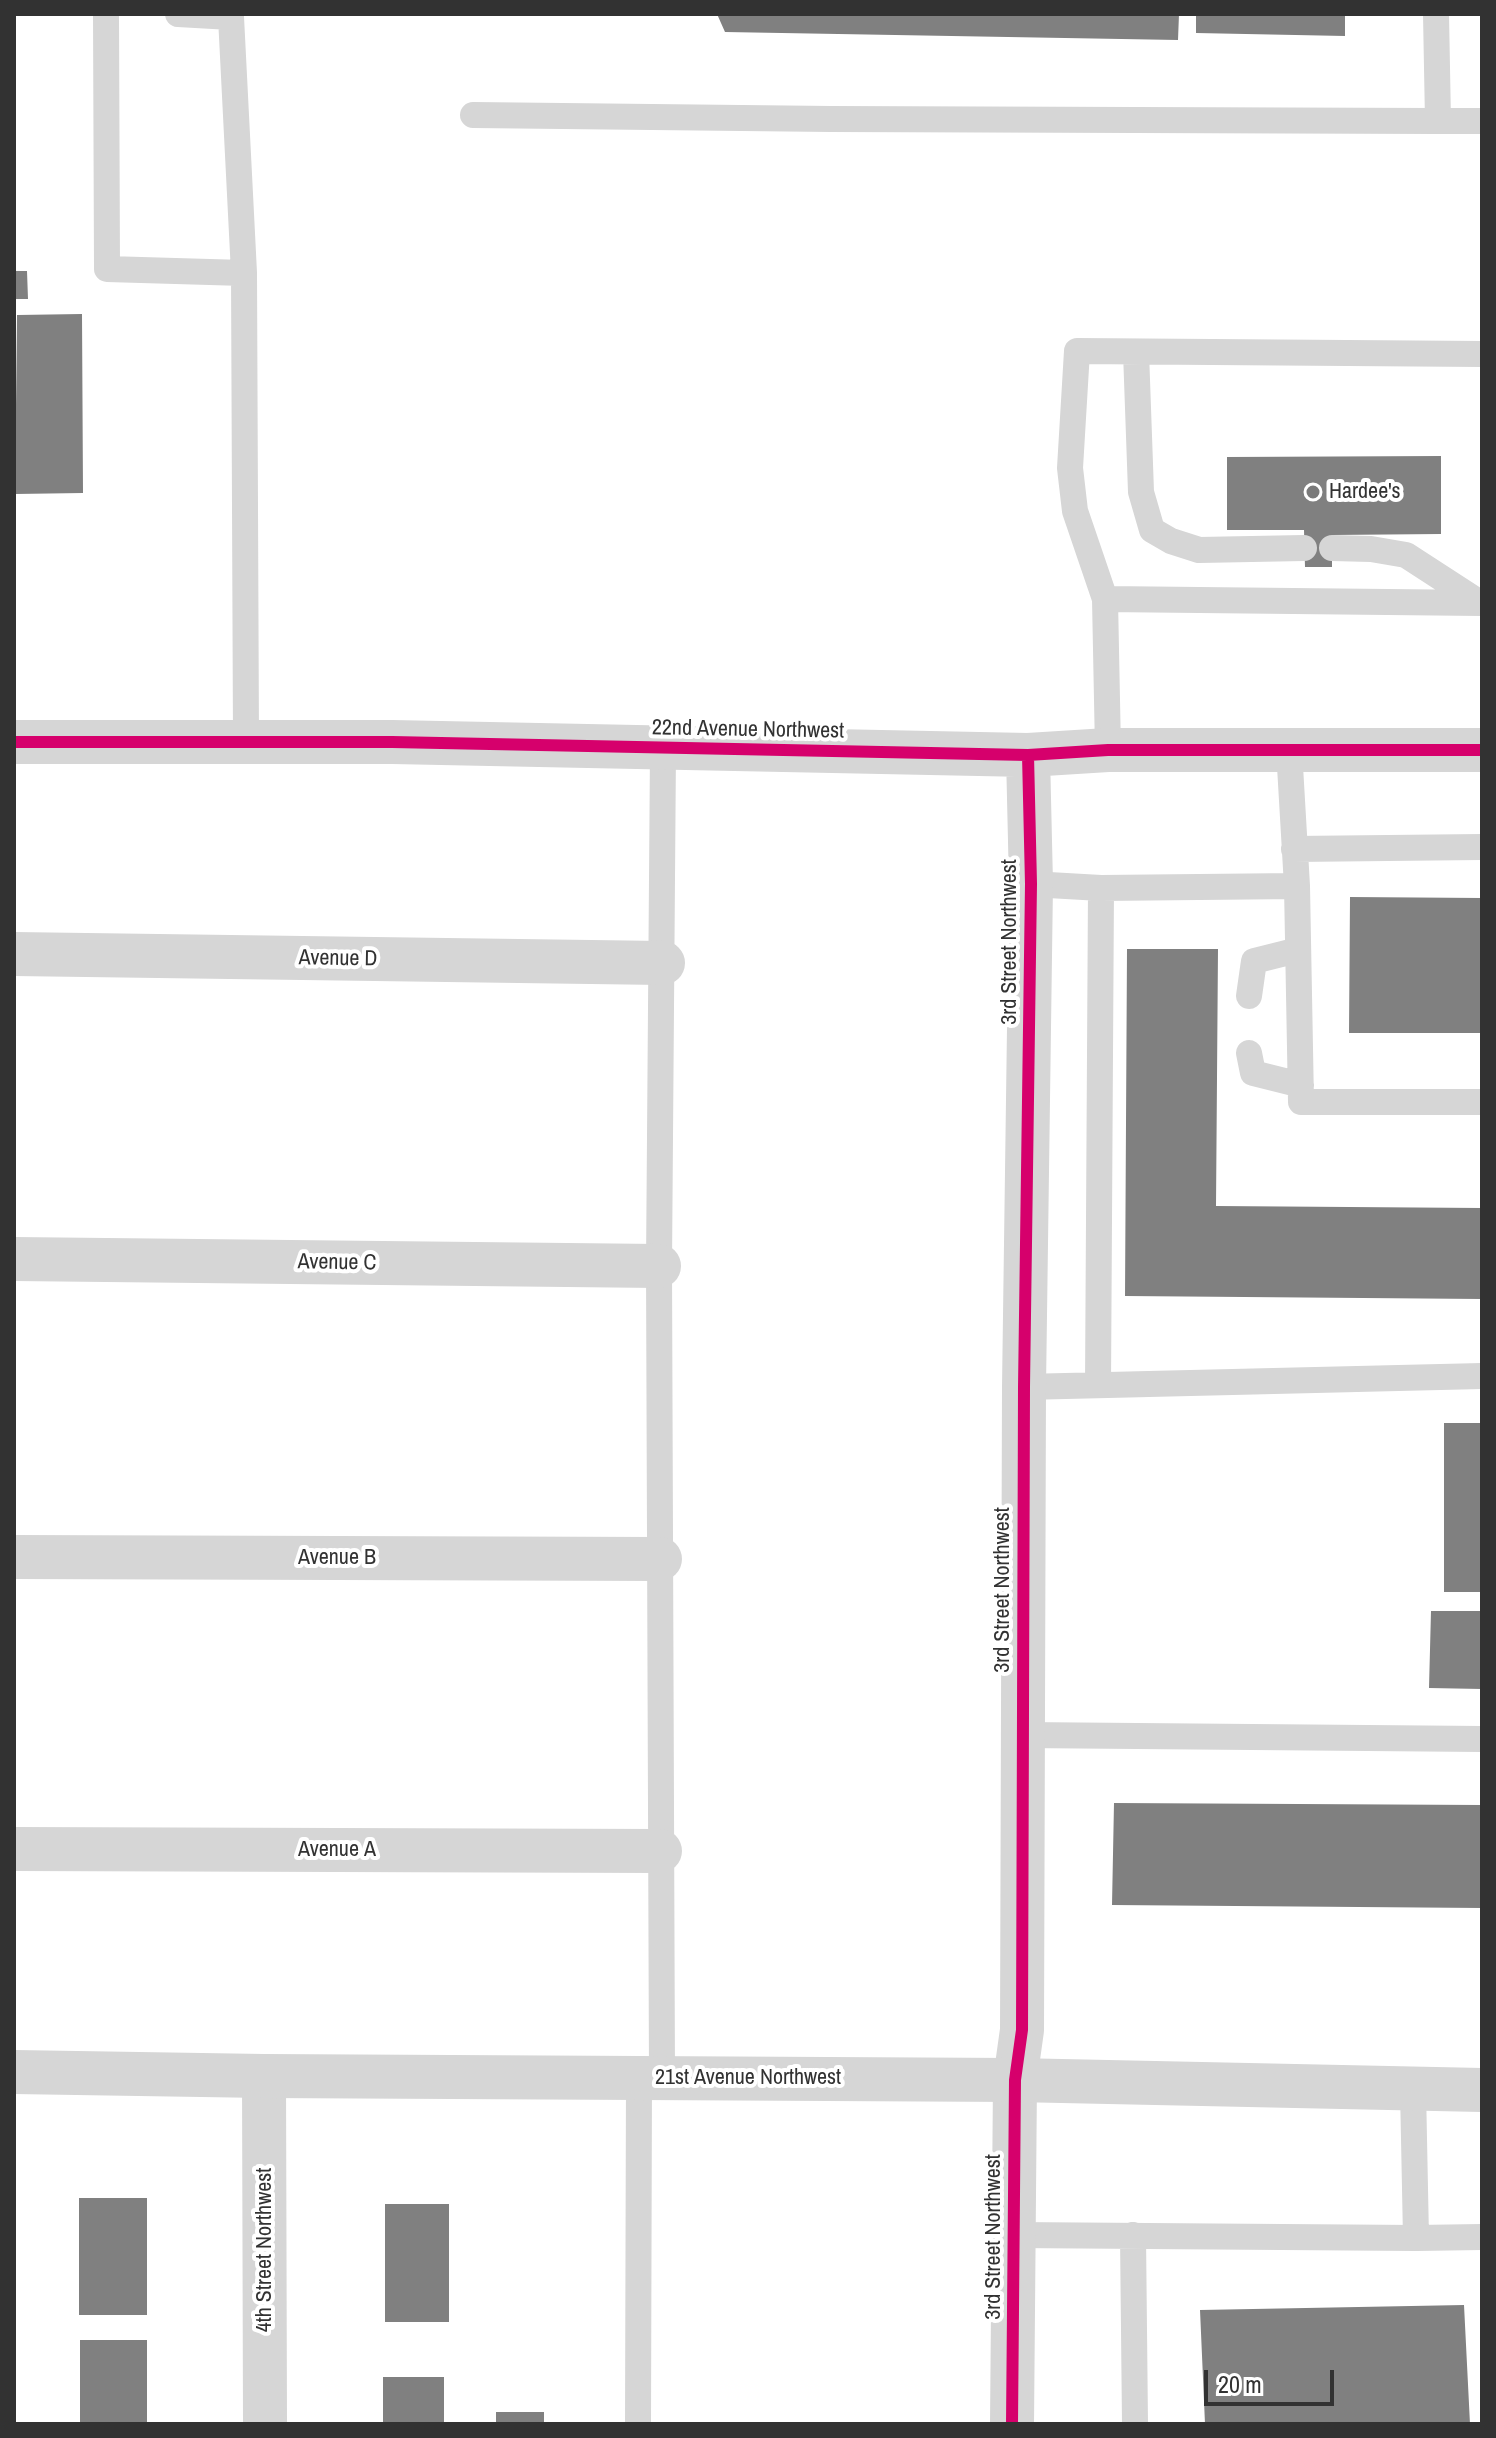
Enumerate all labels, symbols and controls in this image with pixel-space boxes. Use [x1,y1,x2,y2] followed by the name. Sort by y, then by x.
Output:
[1329,479,1401,505] place label: Hardee's
[1304,483,1322,501] marker: Hardee's
[652,715,844,745] street label: 22nd Avenue Northwest
[997,859,1023,1025] street label: 3rd Street Northwest
[298,945,378,973] street label: Avenue D
[297,1249,377,1277] street label: Avenue C
[990,1507,1016,1673] street label: 3rd Street Northwest
[298,1545,376,1571] street label: Avenue B
[298,1837,376,1863] street label: Avenue A
[655,2065,841,2091] street label: 21st Avenue Northwest
[981,2154,1007,2320] street label: 3rd Street Northwest
[252,2168,278,2332] street label: 4th Street Northwest
[1208,2354,1338,2404] scale bar
[1218,2368,1262,2400] text: 20 m

